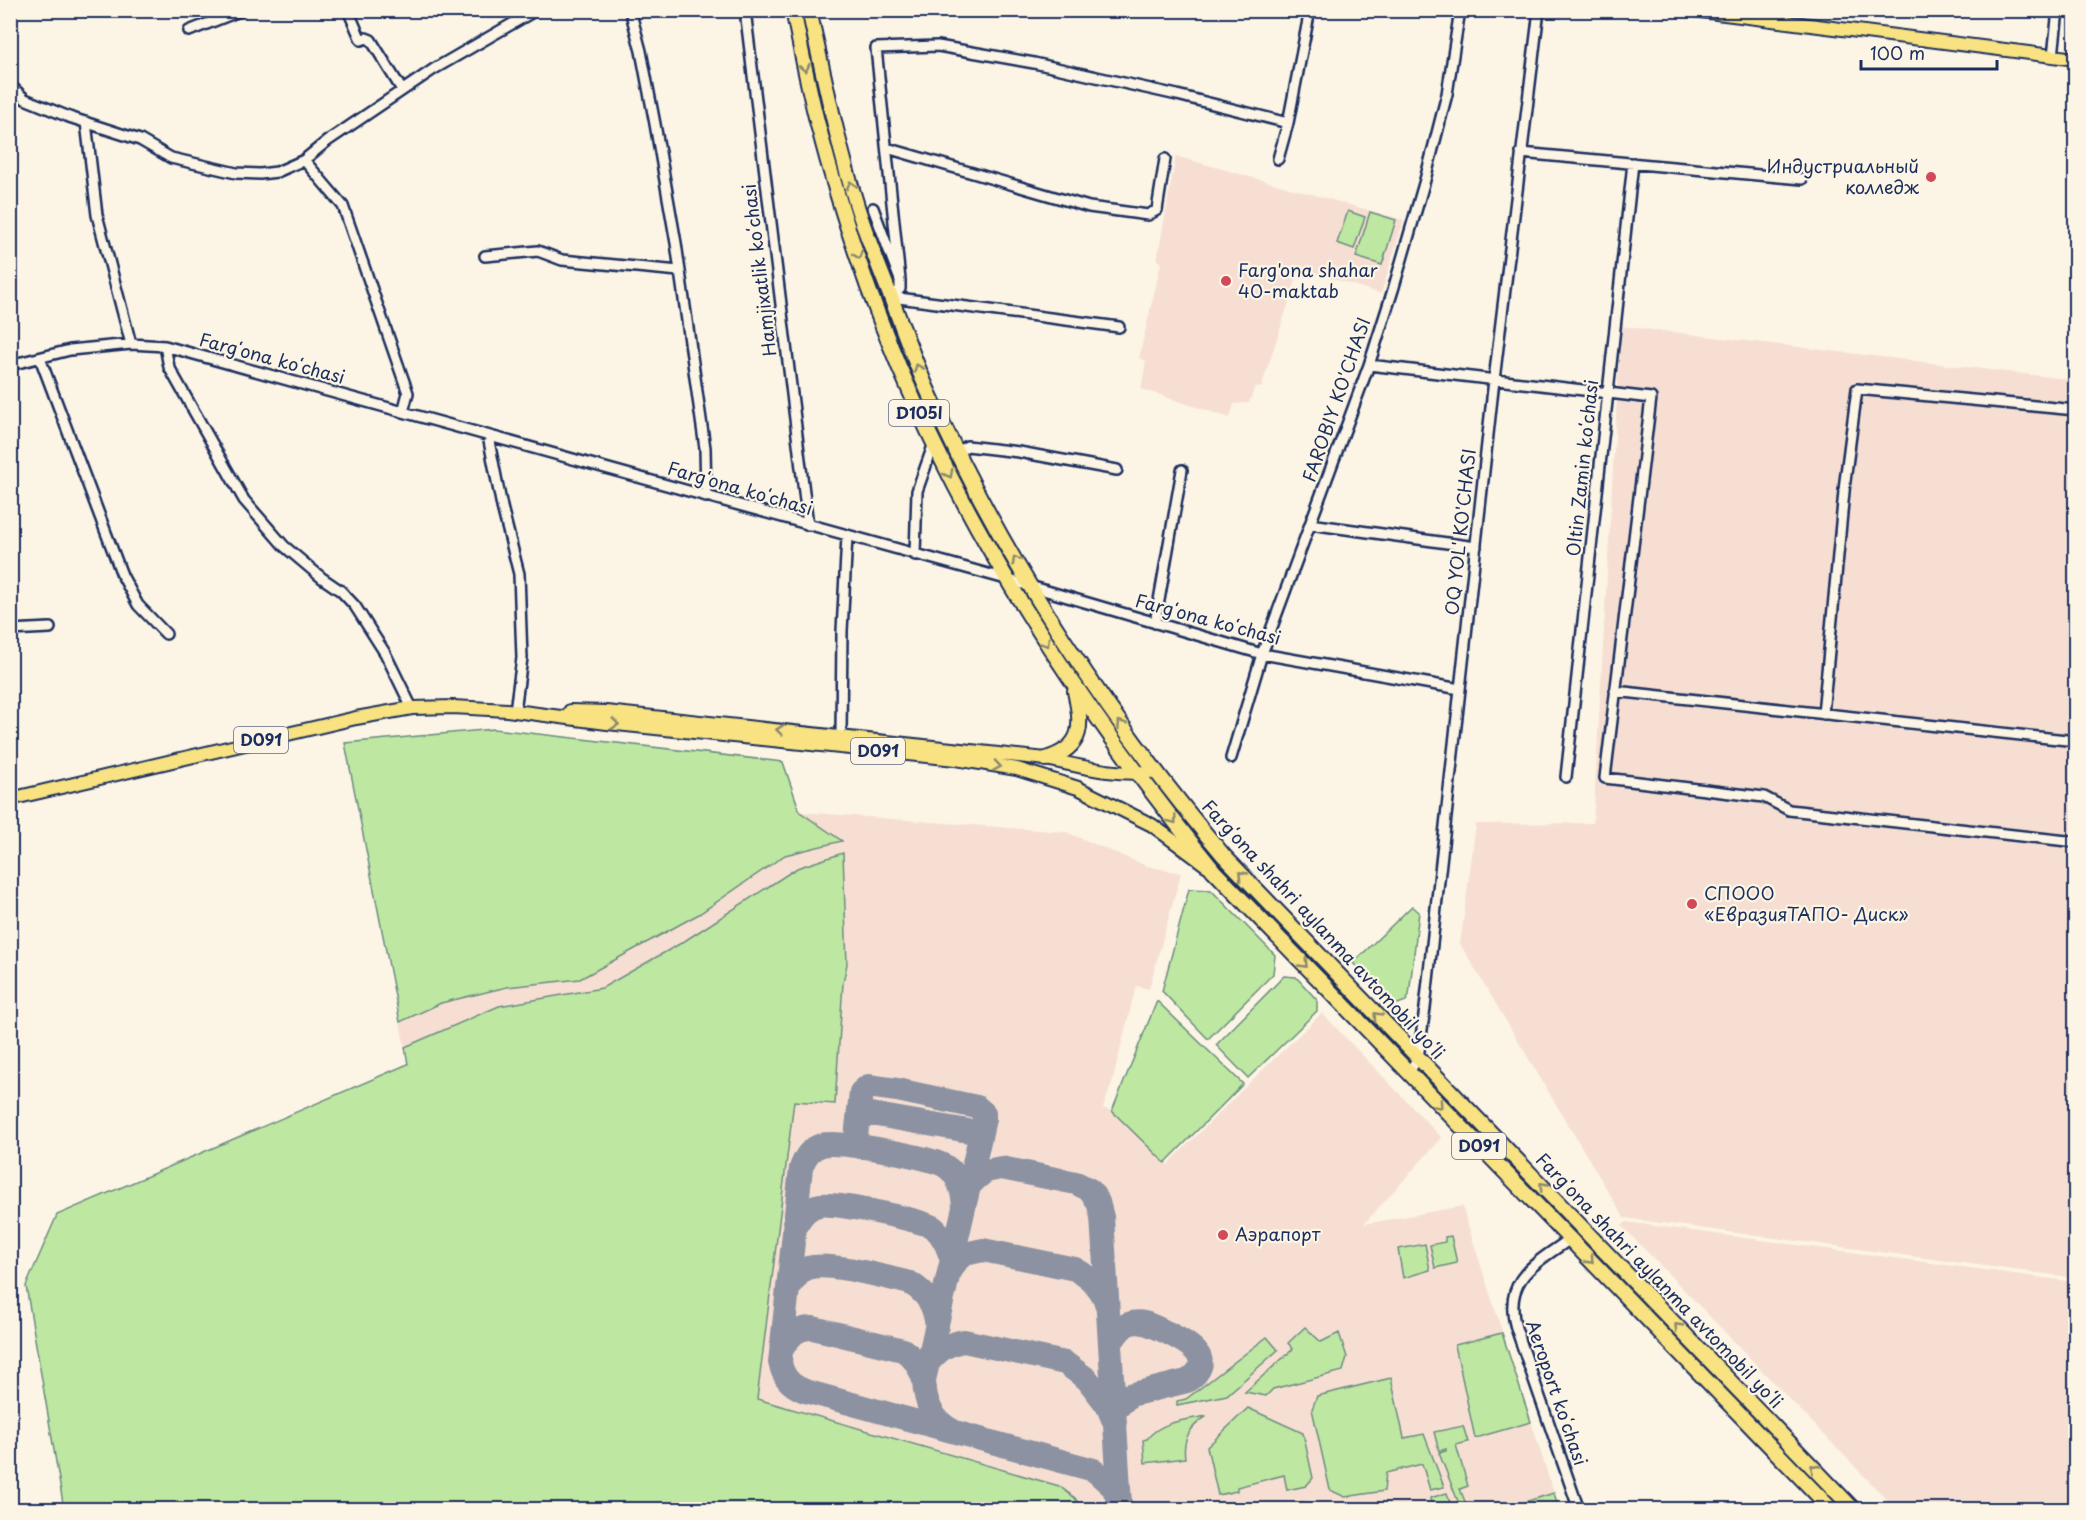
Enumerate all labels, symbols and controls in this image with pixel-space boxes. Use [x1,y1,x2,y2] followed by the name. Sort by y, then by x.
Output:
[1861,33,1998,71] scale bar
[1870,39,1925,66] text: 100 m
[798,62,811,72] one-way arrow
[1767,152,1919,200] place label: Индустриальный колледж
[1924,170,1938,184] marker: Индустриальный колледж
[846,180,858,191] one-way arrow
[735,182,782,358] street label: Hamjixatlik koʻchasi
[850,249,863,260] one-way arrow
[1238,256,1379,304] place label: Farg'ona shahar 40-maktab
[1219,274,1233,288] marker: Farg'ona shahar 40-maktab
[1295,313,1376,486] street label: FAROBIY KO'CHASI
[197,325,348,390] street label: Fargʻona koʻchasi
[913,363,925,374] one-way arrow
[1559,378,1604,558] street label: Oltin Zamin koʻchasi
[889,400,949,426] road number: D105l
[1437,447,1482,617] street label: OQ YOL' KO'CHASI
[665,454,816,521] street label: Fargʻona koʻchasi
[942,468,953,478] one-way arrow
[1012,556,1023,566] one-way arrow
[1133,586,1284,651] street label: Fargʻona koʻchasi
[1039,636,1050,647] one-way arrow
[610,717,619,730] one-way arrow
[1117,720,1128,731] one-way arrow
[775,724,784,736] one-way arrow
[234,727,288,753] road number: D091
[851,738,905,764] road number: D091
[992,759,1001,771] one-way arrow
[1196,793,1452,1065] street label: Fargʻona shahri aylanma avtomobil yoʻli
[1165,814,1176,825] one-way arrow
[1238,871,1249,881] one-way arrow
[1704,879,1909,927] place label: СПООО «ЕвразияТАПО- Диск»
[1685,897,1699,911] marker: СПООО «ЕвразияТАПО- Диск»
[1297,957,1308,968] one-way arrow
[1373,1012,1384,1022] one-way arrow
[1432,1098,1443,1109] one-way arrow
[1452,1133,1506,1159] road number: D091
[1530,1146,1790,1414] street label: Fargʻona shahri aylanma avtomobil yoʻli
[1539,1183,1550,1193] one-way arrow
[1235,1220,1321,1247] place label: Аэрапорт
[1216,1228,1230,1242] marker: Аэрапорт
[1583,1253,1594,1263] one-way arrow
[1520,1316,1595,1469] street label: Aeroport koʻchasi
[1675,1323,1686,1334] one-way arrow
[1810,1464,1821,1475] one-way arrow

